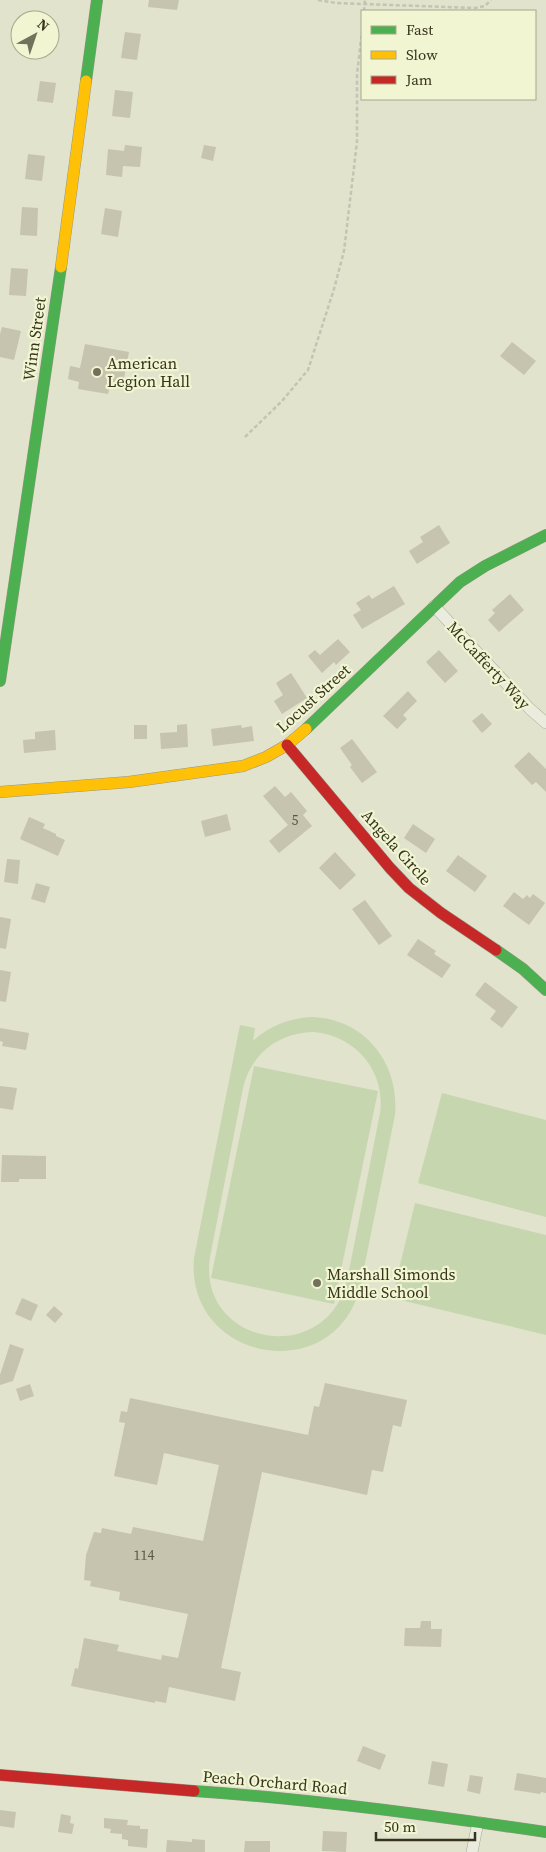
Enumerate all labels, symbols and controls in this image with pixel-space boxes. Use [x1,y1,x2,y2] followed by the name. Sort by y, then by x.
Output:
[10,10,60,60] north arrow
[361,10,536,100] legend
[33,14,54,36] text: N
[406,19,433,40] text: Fast
[406,44,438,65] text: Slow
[405,69,433,90] text: Jam
[17,295,51,382] street label: Winn Street
[107,352,190,392] place label: American Legion Hall
[91,366,103,378] marker: American Legion Hall
[442,616,536,714] street label: McCafferty Way
[271,658,355,737] street label: Locust Street
[357,804,437,890] street label: Angela Circle
[292,810,299,830] house number: 5
[327,1263,456,1303] place label: Marshall Simonds Middle School
[311,1277,323,1289] marker: Marshall Simonds Middle School
[134,1545,155,1565] house number: 114
[202,1765,348,1799] street label: Peach Orchard Road
[376,1810,475,1842] scale bar
[384,1816,416,1837] text: 50 m

